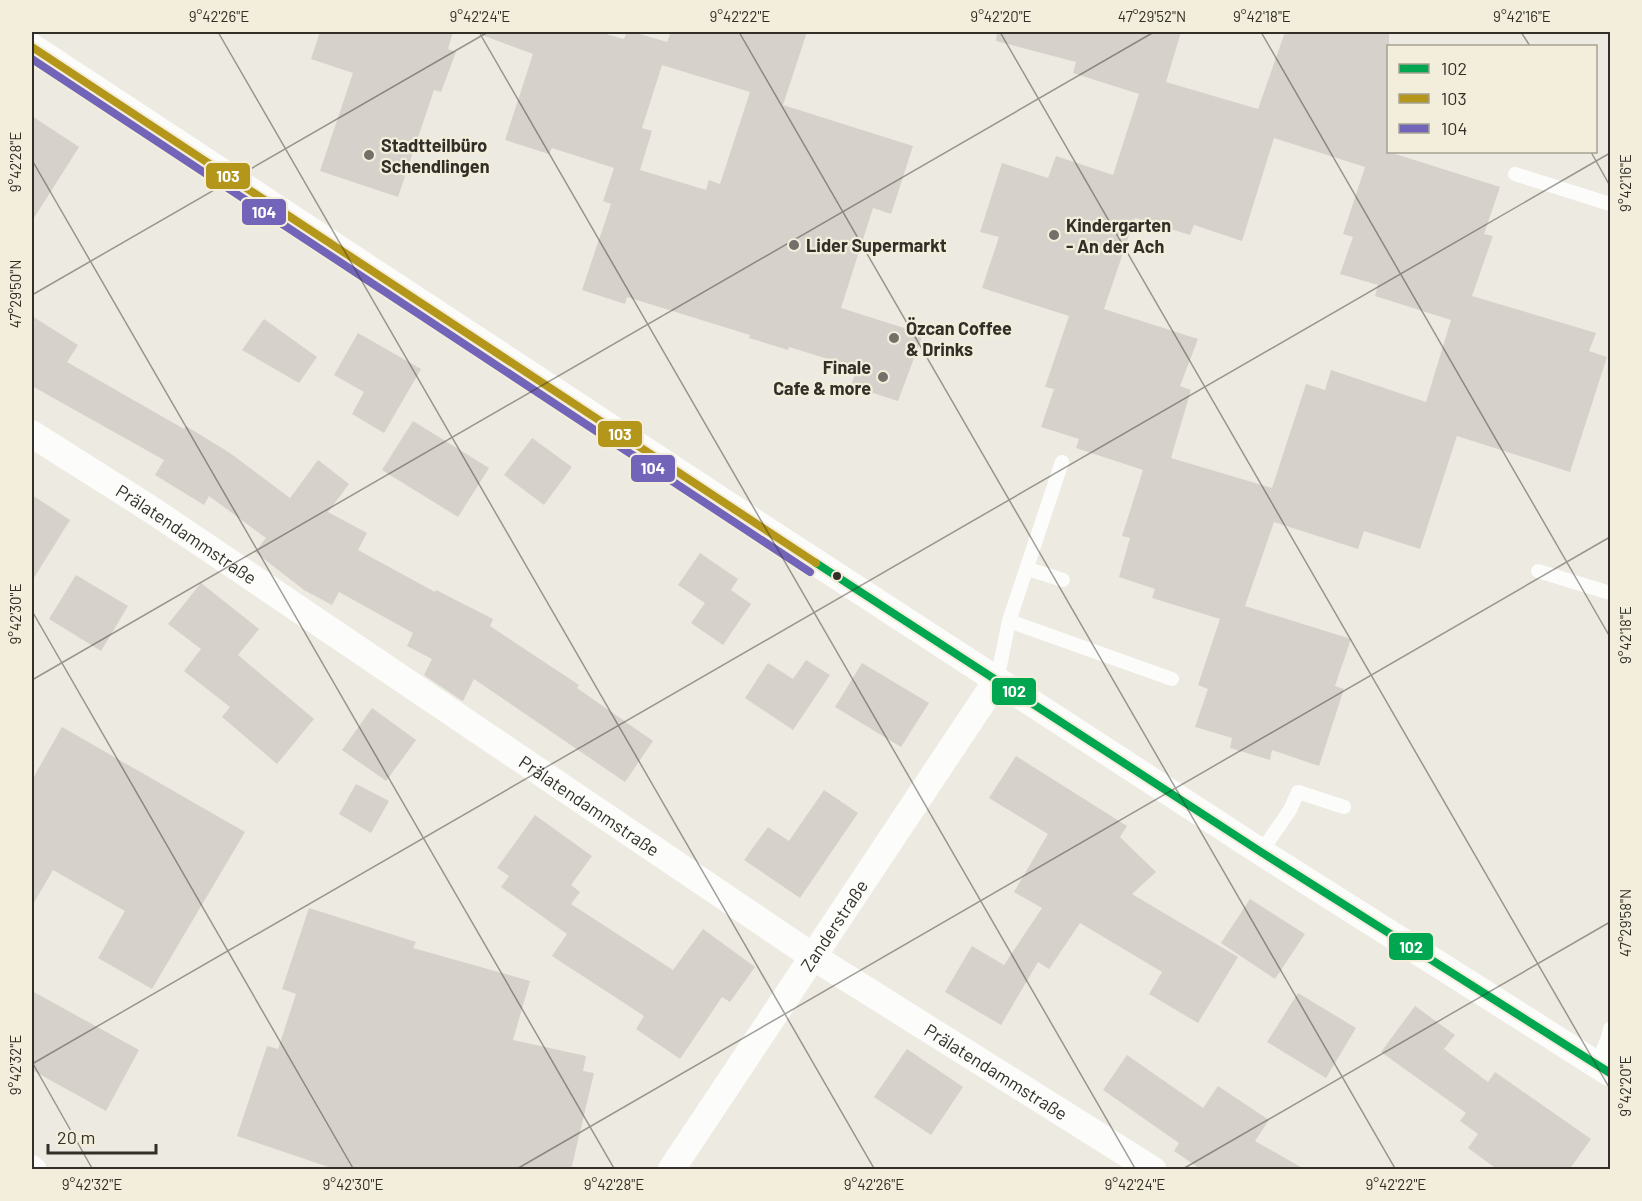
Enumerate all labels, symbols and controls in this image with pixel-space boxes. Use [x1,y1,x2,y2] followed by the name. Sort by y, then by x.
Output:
[189,7,249,25] text: 9°42'26"E
[450,7,510,25] text: 9°42'24"E
[710,7,770,25] text: 9°42'22"E
[970,7,1032,25] text: 9°42'20"E
[1118,7,1186,25] text: 47°29'52"N
[1233,7,1291,25] text: 9°42'18"E
[1493,7,1551,25] text: 9°42'16"E
[1387,45,1597,153] legend
[1441,57,1467,79] text: 102
[1441,87,1467,109] text: 103
[1441,117,1467,139] text: 104
[6,132,24,192] text: 9°42'28"E
[381,134,490,177] place label: Stadtteilbüro Schendlingen
[362,148,376,162] marker: Stadtteilbüro Schendlingen
[1616,154,1634,212] text: 9°42'16"E
[205,162,251,190] line badge: 103
[216,166,240,185] text: 103
[241,198,287,226] line badge: 104
[252,202,276,221] text: 104
[1066,214,1171,257] place label: Kindergarten - An der Ach
[1047,228,1061,242] marker: Kindergarten - An der Ach
[806,234,947,256] place label: Lider Supermarkt
[787,238,801,252] marker: Lider Supermarkt
[6,260,24,328] text: 47°29'50"N
[906,317,1012,360] place label: Özcan Coffee & Drinks
[887,331,901,345] marker: Özcan Coffee & Drinks
[773,356,871,399] place label: Finale Cafe & more
[876,370,890,384] marker: Finale Cafe & more
[597,420,643,448] line badge: 103
[608,424,632,443] text: 103
[630,454,676,483] line badge: 104
[641,458,665,477] text: 104
[112,479,261,589] street label: Prälatendammstraße
[831,570,843,582] unlabelled marker
[6,583,24,645] text: 9°42'30"E
[1616,606,1634,664] text: 9°42'18"E
[991,677,1037,706] line badge: 102
[1002,681,1026,700] text: 102
[515,750,664,861] street label: Prälatendammstraße
[796,875,872,975] street label: Zanderstraße
[1616,889,1634,957] text: 47°29'58"N
[1388,932,1434,961] line badge: 102
[1399,937,1423,956] text: 102
[921,1019,1072,1125] street label: Prälatendammstraße
[6,1035,24,1095] text: 9°42'32"E
[1616,1055,1634,1117] text: 9°42'20"E
[48,1117,156,1155] scale bar
[57,1126,95,1148] text: 20 m
[62,1175,122,1193] text: 9°42'32"E
[322,1175,384,1193] text: 9°42'30"E
[584,1175,644,1193] text: 9°42'28"E
[844,1175,904,1193] text: 9°42'26"E
[1105,1175,1165,1193] text: 9°42'24"E
[1366,1175,1426,1193] text: 9°42'22"E

